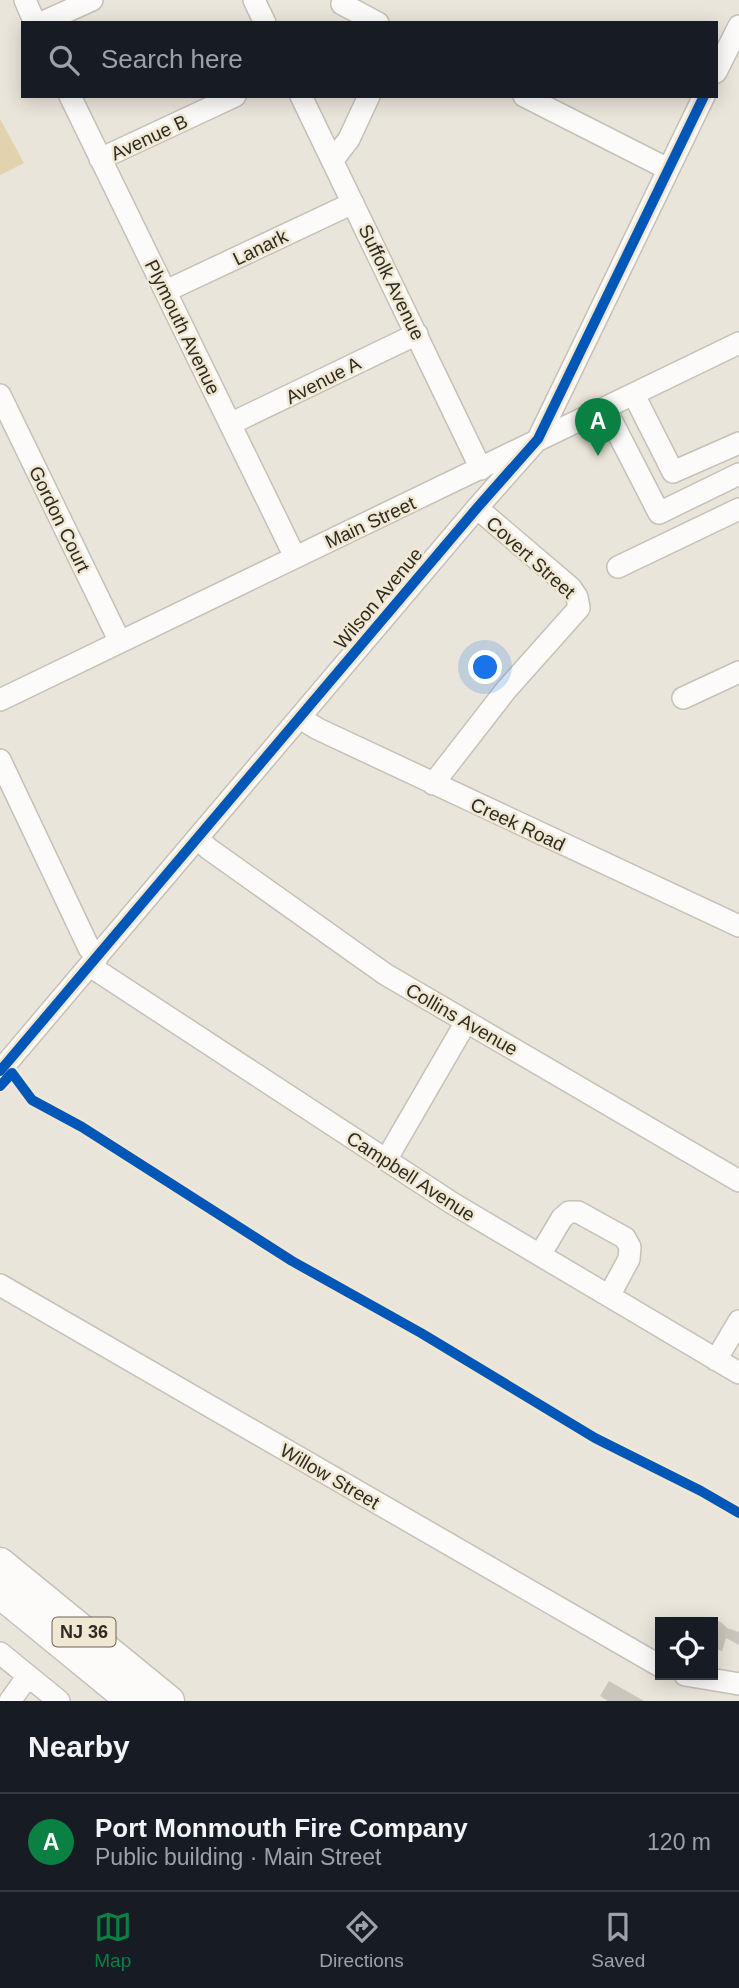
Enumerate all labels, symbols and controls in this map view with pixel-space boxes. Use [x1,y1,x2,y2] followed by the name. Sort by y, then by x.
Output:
[21,21,718,98] search box
[45,41,83,79] icon: search
[101,44,243,74] text: Search here
[108,111,191,164] street label: Avenue B
[354,221,429,343] street label: Suffolk Avenue
[230,225,291,270] street label: Lanark
[141,256,224,398] street label: Plymouth Avenue
[282,353,364,408] street label: Avenue A
[575,398,621,456] pin: A
[25,463,95,576] street label: Gordon Court
[322,492,419,552] street label: Main Street
[482,512,580,603] street label: Covert Street
[330,544,427,653] street label: Wilson Avenue
[468,650,502,684] your location
[467,794,568,855] street label: Creek Road
[402,979,521,1060] street label: Collins Avenue
[343,1127,479,1226] street label: Campbell Avenue
[276,1440,384,1514] street label: Willow Street
[655,1617,718,1680] map controls
[655,1617,718,1680] button: locate
[52,1618,116,1646] road number: NJ 36
[28,1730,130,1763] text: Nearby
[95,1813,468,1843] text: Port Monmouth Fire Company
[43,1829,59,1855] text: A
[647,1829,711,1855] text: 120 m
[95,1844,381,1870] text: Public building · Main Street
[94,1908,132,1972] tab: Map
[319,1908,404,1972] tab: Directions
[591,1908,645,1972] tab: Saved

